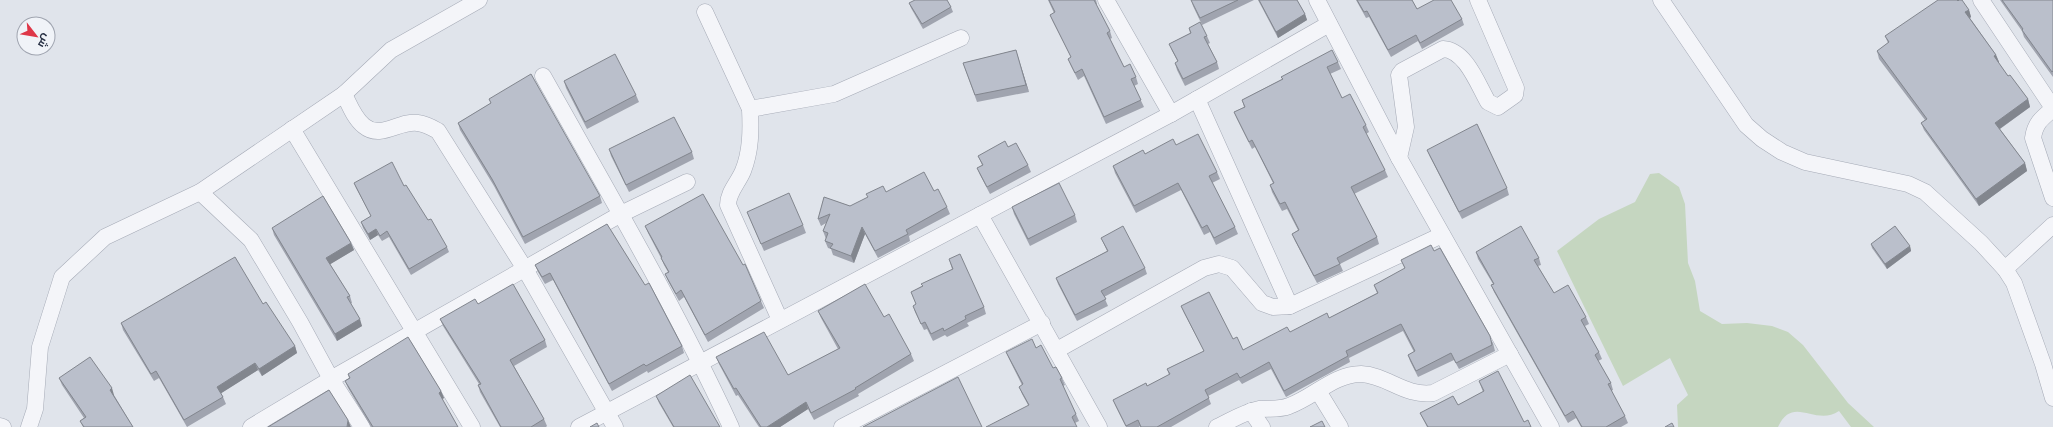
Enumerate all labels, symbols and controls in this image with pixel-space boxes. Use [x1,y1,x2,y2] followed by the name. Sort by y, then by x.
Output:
[16,16,56,56] north arrow
[34,31,55,51] text: ش

